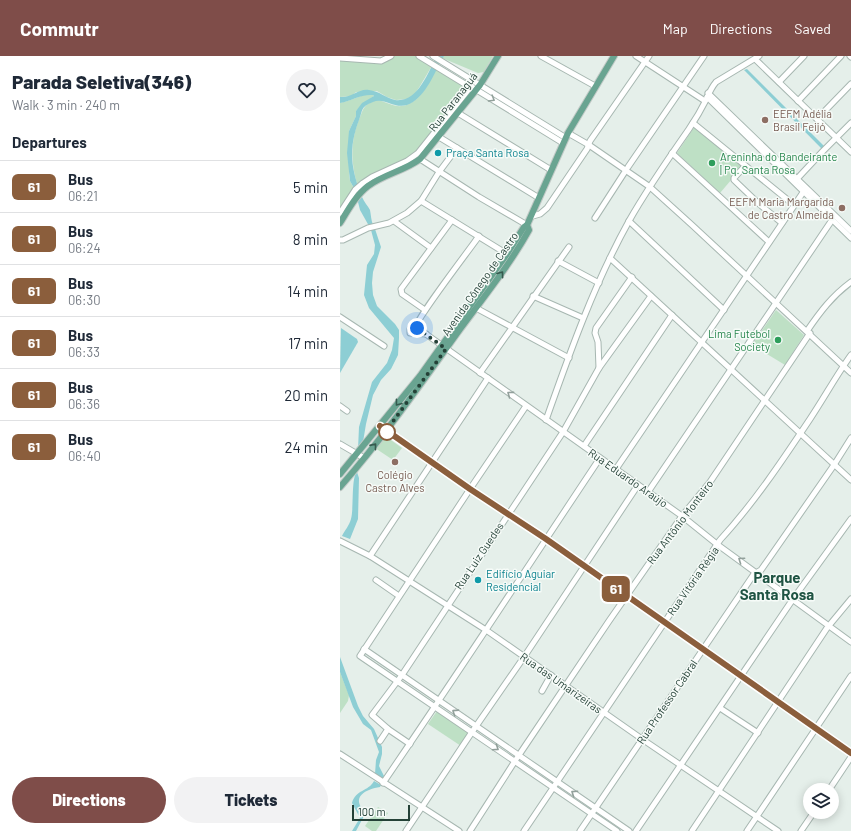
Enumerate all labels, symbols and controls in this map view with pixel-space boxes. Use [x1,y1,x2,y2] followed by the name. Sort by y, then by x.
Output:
[20,17,99,40] text: Commutr
[663,20,688,37] text: Map
[710,20,772,37] text: Directions
[794,20,831,37] text: Saved
[286,69,328,111] button: heart
[12,70,191,93] text: Parada Seletiva(346)
[426,70,480,134] street label: Rua Paranaguá
[488,94,495,102] one-way arrow
[12,97,120,113] text: Walk · 3 min · 240 m
[773,107,832,133] place label: EEFM Adélia Brasil Feijó
[760,115,770,125] marker: EEFM Adélia Brasil Feijó
[12,133,87,151] text: Departures
[446,146,529,159] place label: Praça Santa Rosa
[433,148,443,158] marker: Praça Santa Rosa
[720,150,837,176] place label: Areninha do Bandeirante | Pq. Santa Rosa
[707,158,717,168] marker: Areninha do Bandeirante | Pq. Santa Rosa
[68,170,93,188] text: Bus
[28,178,40,195] text: 61
[293,178,328,196] text: 5 min
[68,188,98,204] text: 06:21
[729,195,834,221] place label: EEFM Maria Margarida de Castro Almeida
[837,203,847,213] marker: EEFM Maria Margarida de Castro Almeida
[68,222,93,240] text: Bus
[439,229,520,338] street label: Avenida Cônego de Castro
[28,230,40,247] text: 61
[293,230,328,248] text: 8 min
[68,240,101,256] text: 06:24
[496,271,503,278] one-way arrow
[68,274,93,292] text: Bus
[28,282,40,299] text: 61
[287,282,328,300] text: 14 min
[68,292,101,308] text: 06:30
[407,318,427,338] your location
[68,326,93,344] text: Bus
[708,327,770,353] place label: Lima Futebol Society
[28,334,40,351] text: 61
[288,334,328,352] text: 17 min
[773,335,783,345] marker: Lima Futebol Society
[68,344,100,360] text: 06:33
[68,378,93,396] text: Bus
[28,386,40,403] text: 61
[284,386,328,404] text: 20 min
[508,392,515,399] one-way arrow
[68,396,100,412] text: 06:36
[396,399,403,406] one-way arrow
[378,423,396,441] unlabelled marker
[68,430,93,448] text: Bus
[28,438,40,455] text: 61
[284,438,328,456] text: 24 min
[369,444,376,451] one-way arrow
[586,445,670,510] street label: Rua Eduardo Araújo
[68,448,101,464] text: 06:40
[390,457,400,467] marker: Colégio Castro Alves
[366,468,424,494] place label: Colégio Castro Alves
[644,477,715,566] street label: Rua Antônio Monteiro
[451,520,506,592] street label: Rua Luiz Guedes
[664,544,721,618] street label: Rua Vitória Régia
[738,558,745,565] one-way arrow
[486,567,555,593] place label: Edifício Aguiar Residencial
[740,568,814,603] district label: Parque Santa Rosa
[473,575,483,585] marker: Edifício Aguiar Residencial
[598,576,634,602] line badge: 61
[610,580,622,597] text: 61
[518,650,605,716] street label: Rua das Umarizeiras
[634,657,700,746] street label: Rua Professor Cabral
[452,709,459,717] one-way arrow
[492,744,499,751] one-way arrow
[12,777,166,823] button: Directions
[174,777,328,823] button: Tickets
[803,783,839,819] map controls
[803,783,839,819] button: layers
[572,791,579,798] one-way arrow
[352,803,410,822] scale bar
[358,805,386,818] text: 100 m

